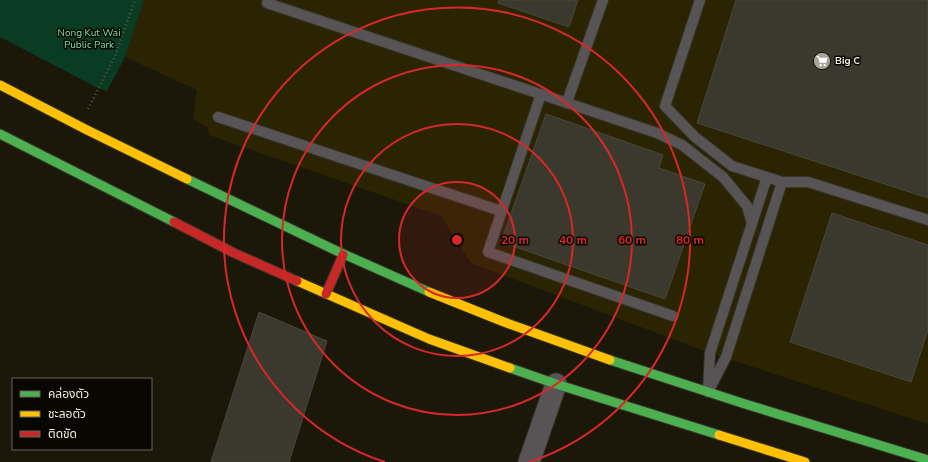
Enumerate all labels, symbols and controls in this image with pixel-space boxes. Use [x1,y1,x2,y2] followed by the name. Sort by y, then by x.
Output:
[58,26,120,52] park label: Nong Kut Wai Public Park
[812,51,832,71] supermarket icon: Big C
[835,54,860,68] place label: Big C
[501,232,529,248] text: 20 m
[559,232,587,248] text: 40 m
[618,232,646,248] text: 60 m
[676,232,704,248] text: 80 m
[450,233,464,247] centre of rings
[12,378,152,450] legend
[48,386,89,402] text: คล่องตัว
[48,406,86,422] text: ชะลอตัว
[48,426,77,442] text: ติดขัด

